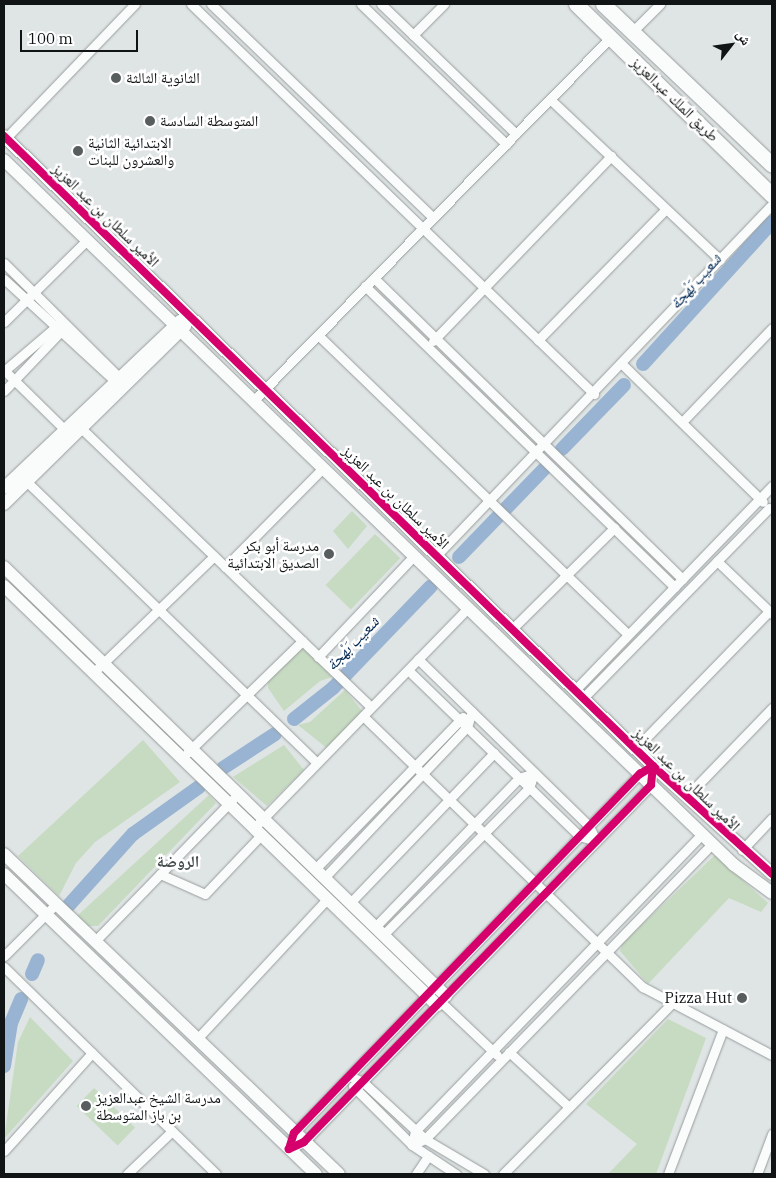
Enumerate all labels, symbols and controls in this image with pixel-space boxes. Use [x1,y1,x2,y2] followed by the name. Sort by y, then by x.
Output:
[22,20,140,52] scale bar
[706,20,756,70] north arrow
[732,27,755,48] text: ش
[28,29,73,48] text: 100 m
[628,53,722,145] street label: طريق الملك عبدالعزيز
[126,69,200,87] place label: الثانوية الثالثة
[110,72,122,84] marker: الثانوية الثالثة
[160,112,258,130] place label: المتوسطة السادسة
[144,115,156,127] marker: المتوسطة السادسة
[88,133,174,168] place label: الابتدائية الثانية والعشرون للبنات
[72,145,84,157] marker: الابتدائية الثانية والعشرون للبنات
[49,159,163,271] street label: الأمير سلطان بن عبد العزيز
[665,249,725,313] water label: شعيب بَهْجة
[339,441,453,553] street label: الأمير سلطان بن عبد العزيز
[227,536,319,571] place label: مدرسة أبو بكر الصديق الابتدائية
[323,548,335,560] marker: مدرسة أبو بكر الصديق الابتدائية
[322,612,382,674] water label: شعيب بَهْجة
[630,723,744,835] street label: الأمير سلطان بن عبد العزيز
[157,851,199,871] district label: الروضة
[665,989,732,1007] place label: Pizza Hut
[736,992,748,1004] marker: Pizza Hut
[96,1088,221,1123] place label: مدرسة الشيخ عبدالعزيز بن باز المتوسطة
[80,1100,92,1112] marker: مدرسة الشيخ عبدالعزيز بن باز المتوسطة

